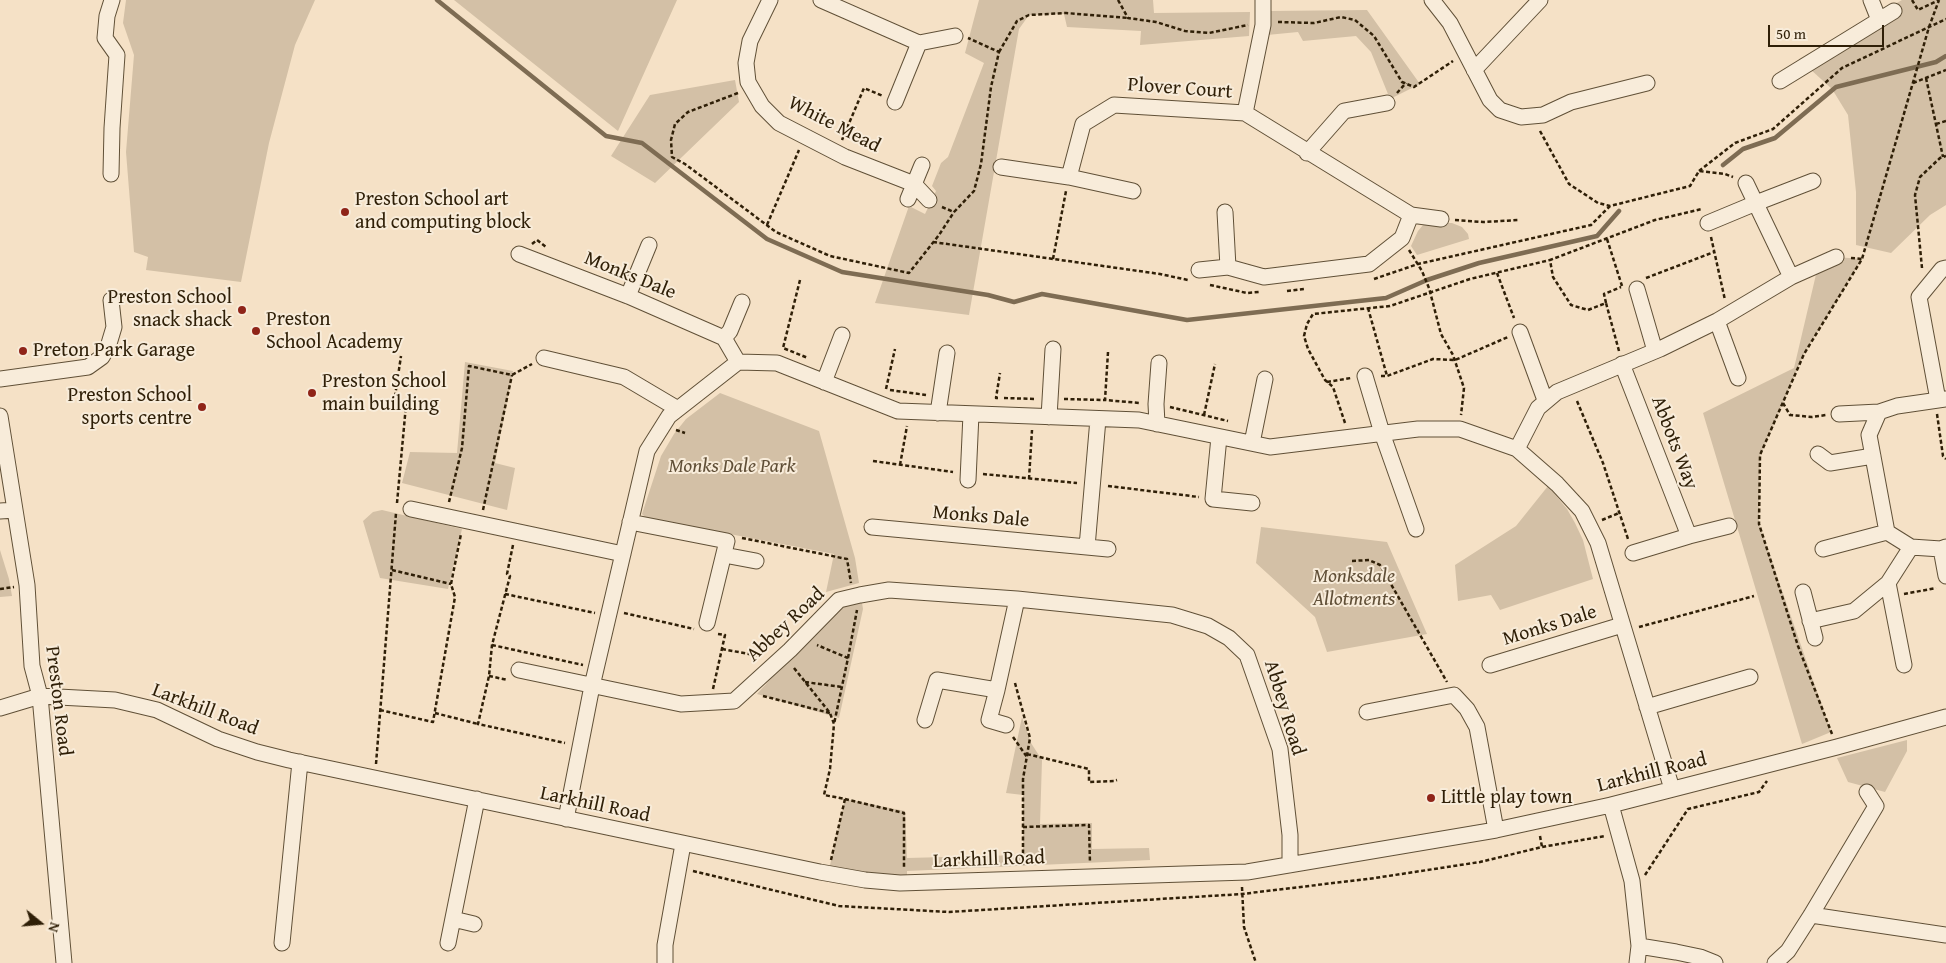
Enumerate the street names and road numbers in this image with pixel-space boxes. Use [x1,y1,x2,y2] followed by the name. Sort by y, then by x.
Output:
[1127,73,1233,105] street label: Plover Court
[784,91,884,159] street label: White Mead
[581,247,679,305] street label: Monks Dale
[1645,393,1703,493] street label: Abbots Way
[932,501,1030,533] street label: Monks Dale
[742,583,830,667] street label: Abbey Road
[1500,600,1600,652] street label: Monks Dale
[39,645,77,757] street label: Preston Road
[1258,657,1310,759] street label: Abbey Road
[148,679,262,741] street label: Larkhill Road
[1595,748,1709,798] street label: Larkhill Road
[538,782,652,828] street label: Larkhill Road
[933,846,1045,874] street label: Larkhill Road

